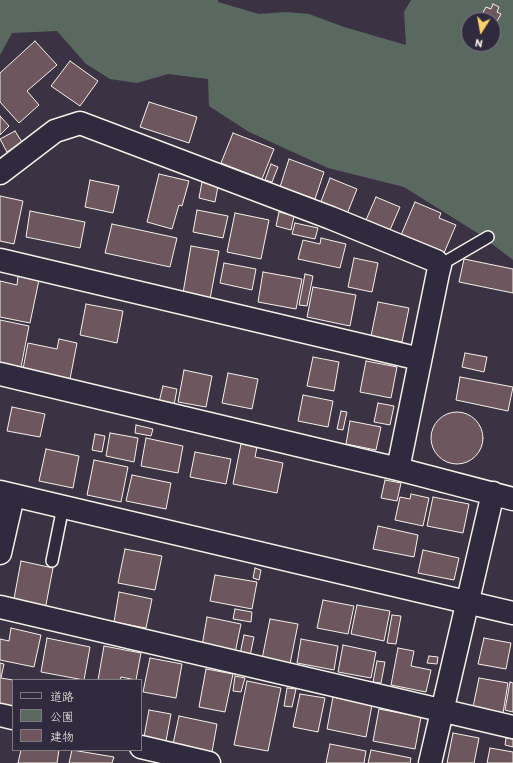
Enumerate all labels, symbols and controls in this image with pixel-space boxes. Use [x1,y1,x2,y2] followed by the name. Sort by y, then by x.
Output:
[461,12,501,52] north arrow
[474,36,484,50] text: N
[12,679,142,751] legend
[50,690,74,704] text: 道路
[50,710,74,724] text: 公園
[50,730,74,744] text: 建物

